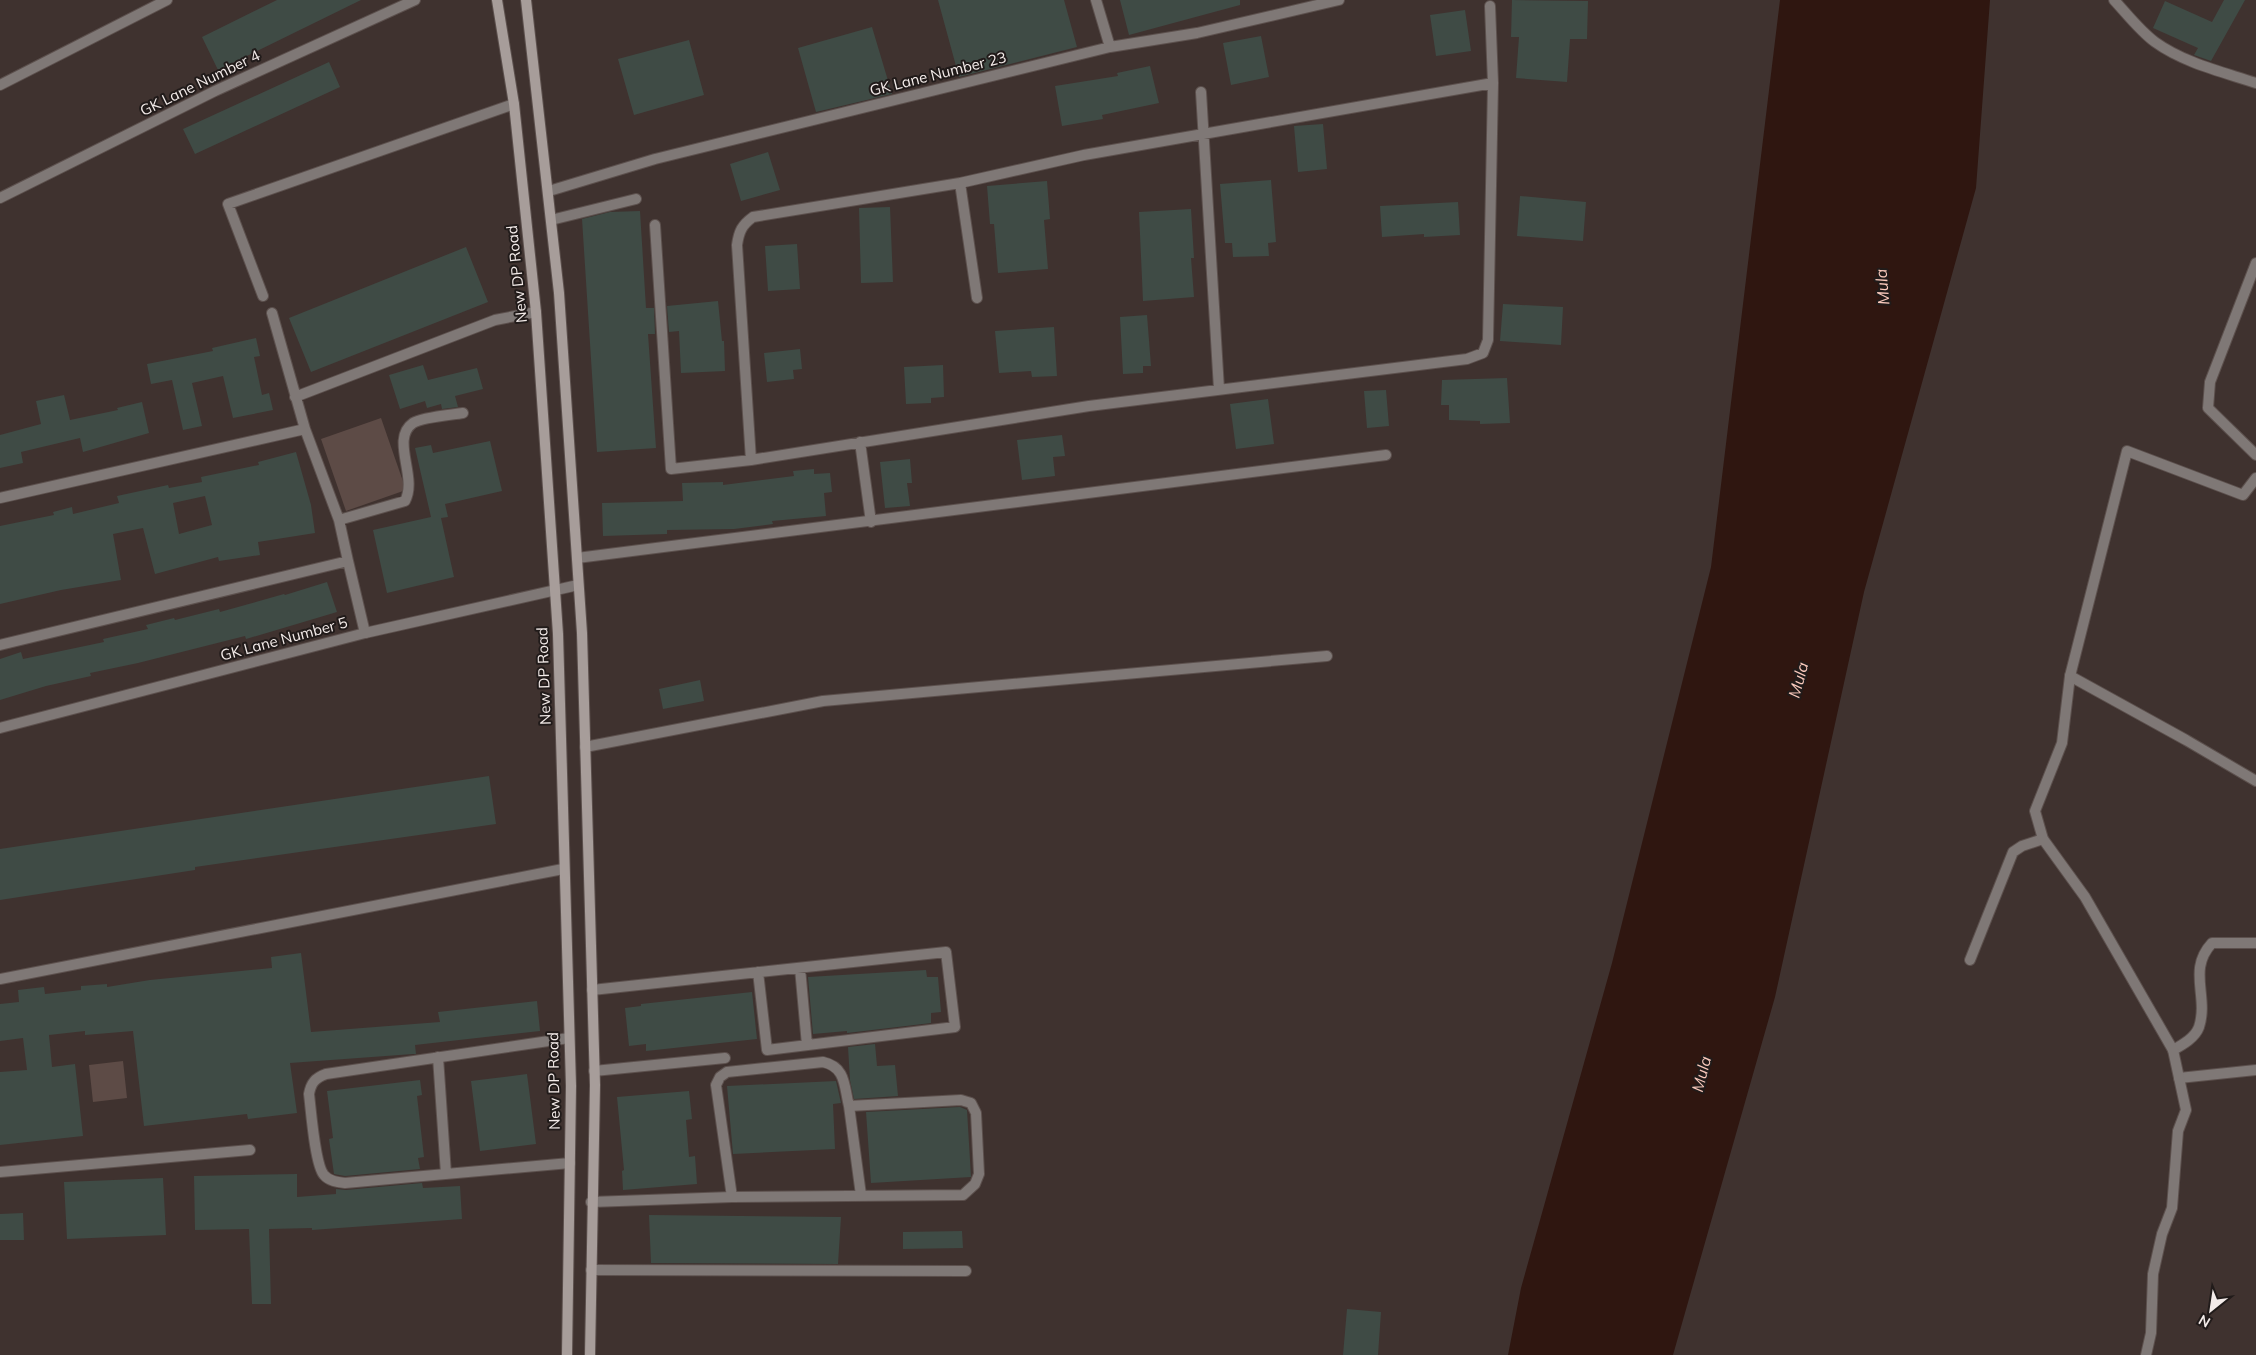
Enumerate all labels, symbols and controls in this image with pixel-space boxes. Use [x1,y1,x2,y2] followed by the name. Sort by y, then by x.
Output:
[137,45,263,120] street label: GK Lane Number 4
[868,47,1008,100] street label: GK Lane Number 23
[502,224,531,324] street label: New DP Road
[1870,268,1894,306] water label: Mula
[218,612,350,665] street label: GK Lane Number 5
[532,627,555,725] street label: New DP Road
[1784,659,1812,700] water label: Mula
[543,1032,564,1130] street label: New DP Road
[1687,1054,1715,1094] water label: Mula
[2186,1285,2236,1335] north arrow
[2195,1311,2214,1332] text: N

